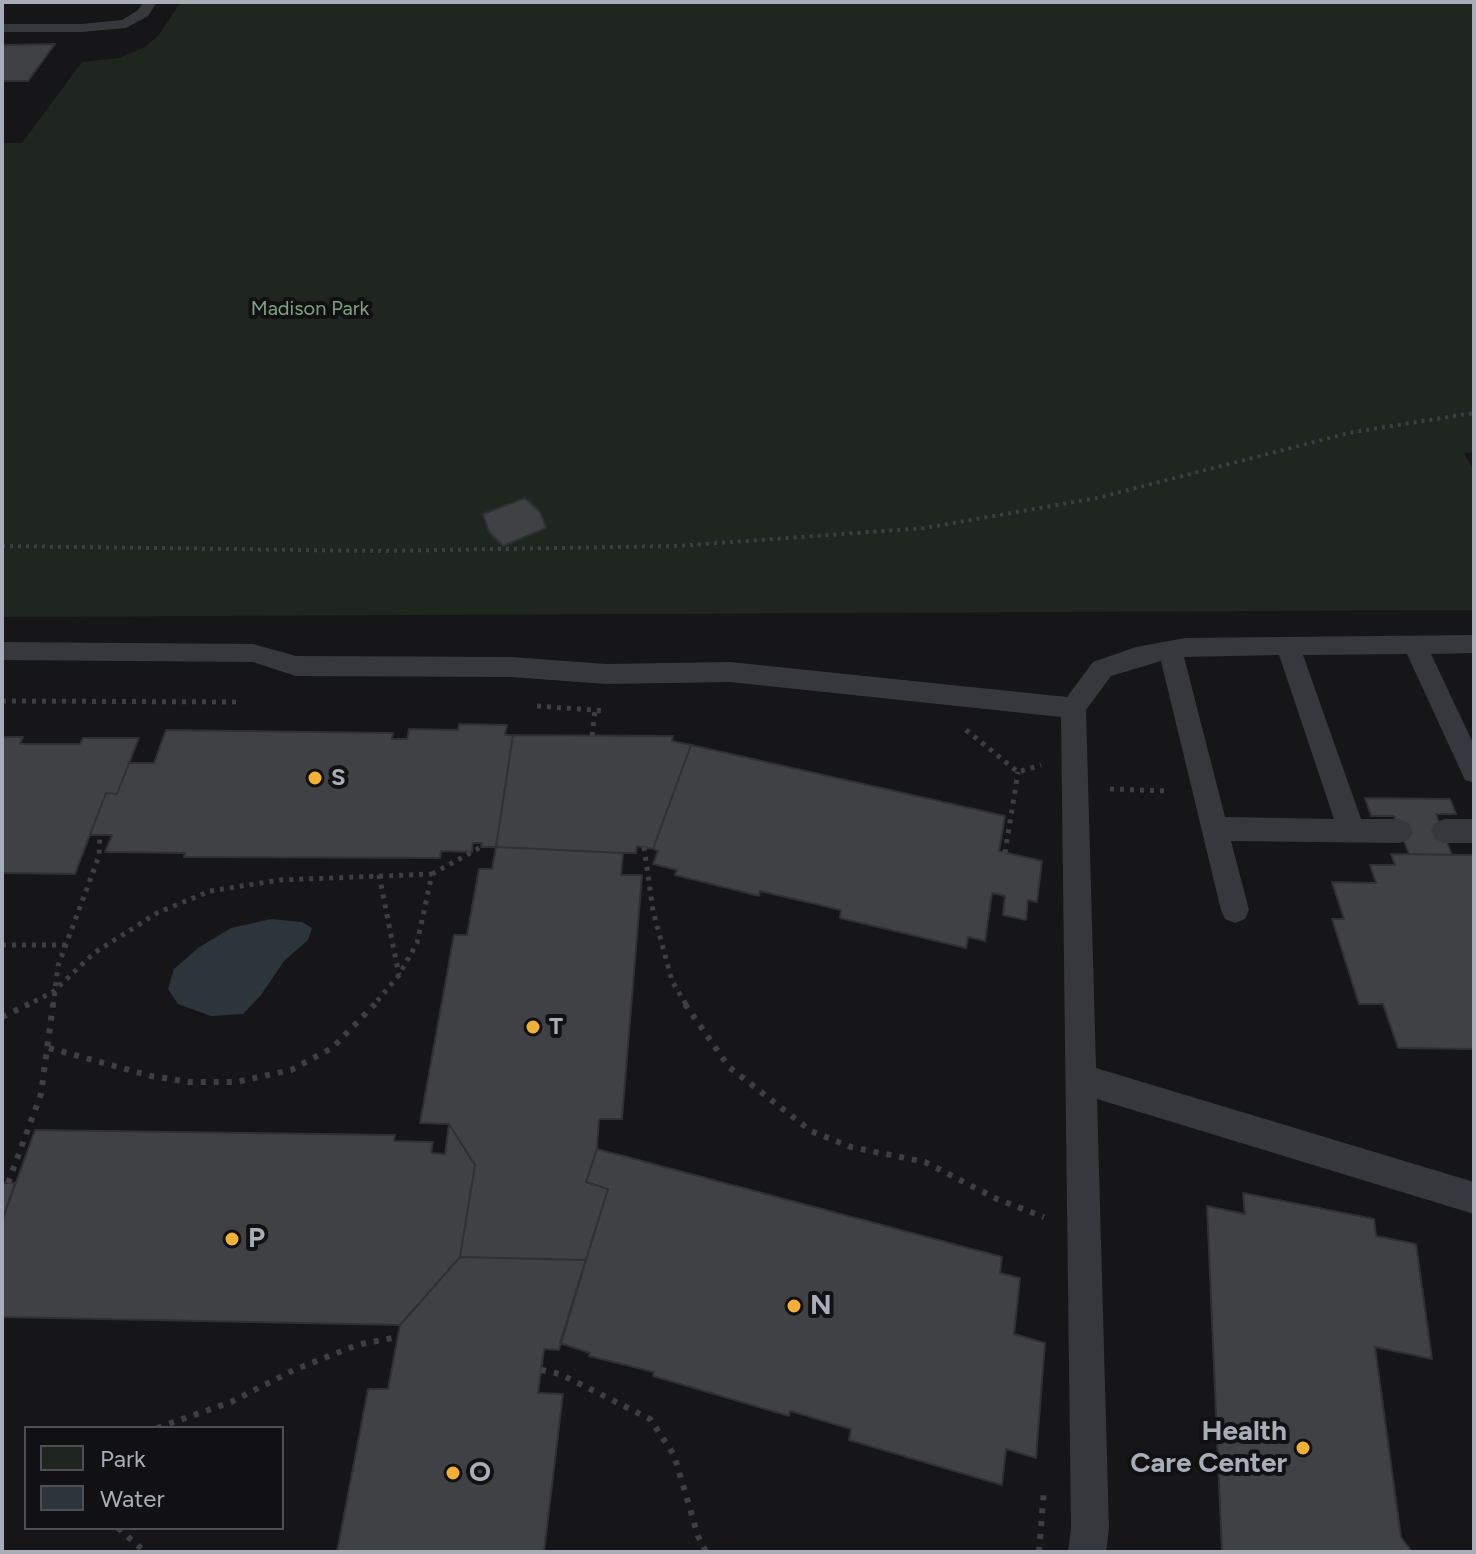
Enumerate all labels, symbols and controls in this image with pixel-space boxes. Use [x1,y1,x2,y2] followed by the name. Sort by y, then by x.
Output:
[251,297,369,321] park label: Madison Park
[331,764,346,792] place label: S
[306,769,324,787] marker: S
[549,1013,563,1041] place label: T
[524,1018,542,1036] marker: T
[248,1222,265,1256] place label: P
[223,1230,241,1248] marker: P
[810,1289,832,1323] place label: N
[785,1297,803,1315] marker: N
[1130,1415,1287,1481] place label: Health Care Center
[24,1426,284,1530] legend
[1294,1439,1312,1457] marker: Health Care Center
[100,1444,146,1473] text: Park
[469,1456,491,1490] place label: O
[444,1464,462,1482] marker: O
[100,1484,165,1513] text: Water

